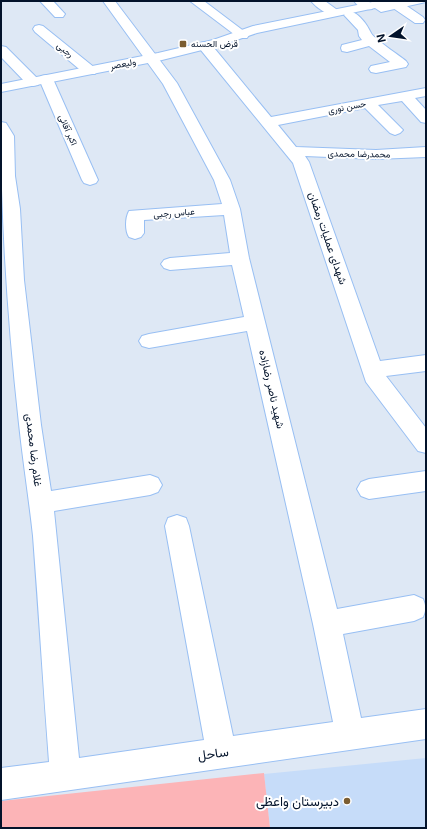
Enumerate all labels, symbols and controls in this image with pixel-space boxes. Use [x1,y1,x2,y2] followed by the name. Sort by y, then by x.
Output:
[371,16,411,56] north arrow
[373,33,389,44] text: N
[191,38,238,50] place label: قرض الحسنه
[178,39,188,49] marker: قرض الحسنه
[54,40,76,60] street label: رجبی
[108,56,137,73] street label: ولیعصر
[327,97,367,117] street label: حسن نوری
[56,113,80,147] street label: اکبر آقائی
[327,147,391,161] street label: محمدرضا محمدی
[306,190,351,286] street label: شهدای عملیات رمضان
[153,206,195,220] street label: عباس رجبی
[256,348,288,430] street label: شهید ناصر رضازاده
[22,413,45,488] street label: غلام رضا محمدی
[196,743,230,764] street label: ساحل
[256,793,339,810] place label: دبیرستان واعظی
[342,796,352,806] marker: دبیرستان واعظی

